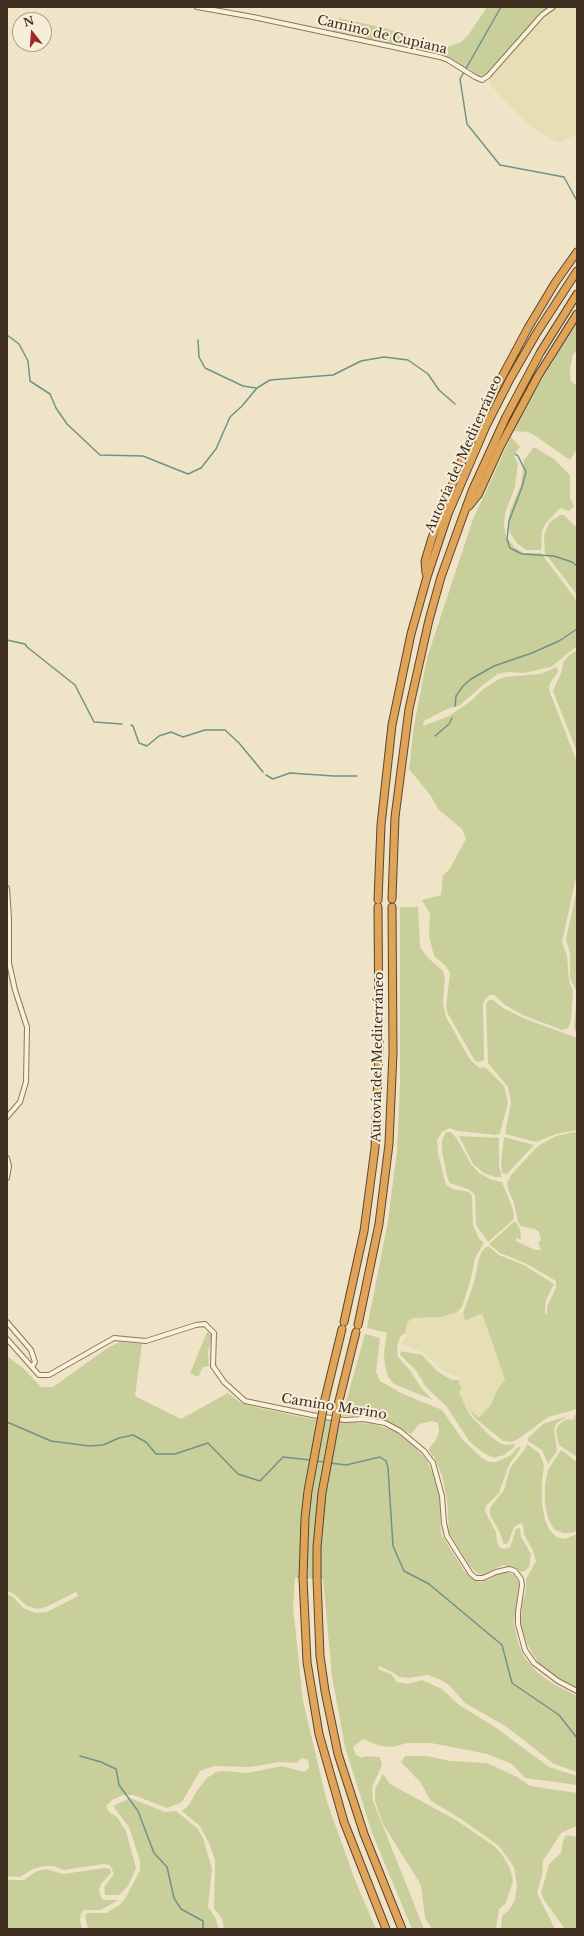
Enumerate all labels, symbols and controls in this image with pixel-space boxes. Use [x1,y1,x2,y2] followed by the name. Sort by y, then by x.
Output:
[12,12,52,52] north arrow
[315,12,449,58] street label: Camino de Cupiana
[22,13,36,30] text: N
[422,373,506,535] street label: Autovía del Mediterráneo
[369,972,387,1142] street label: Autovía del Mediterráneo
[280,1391,388,1423] street label: Camino Merino

